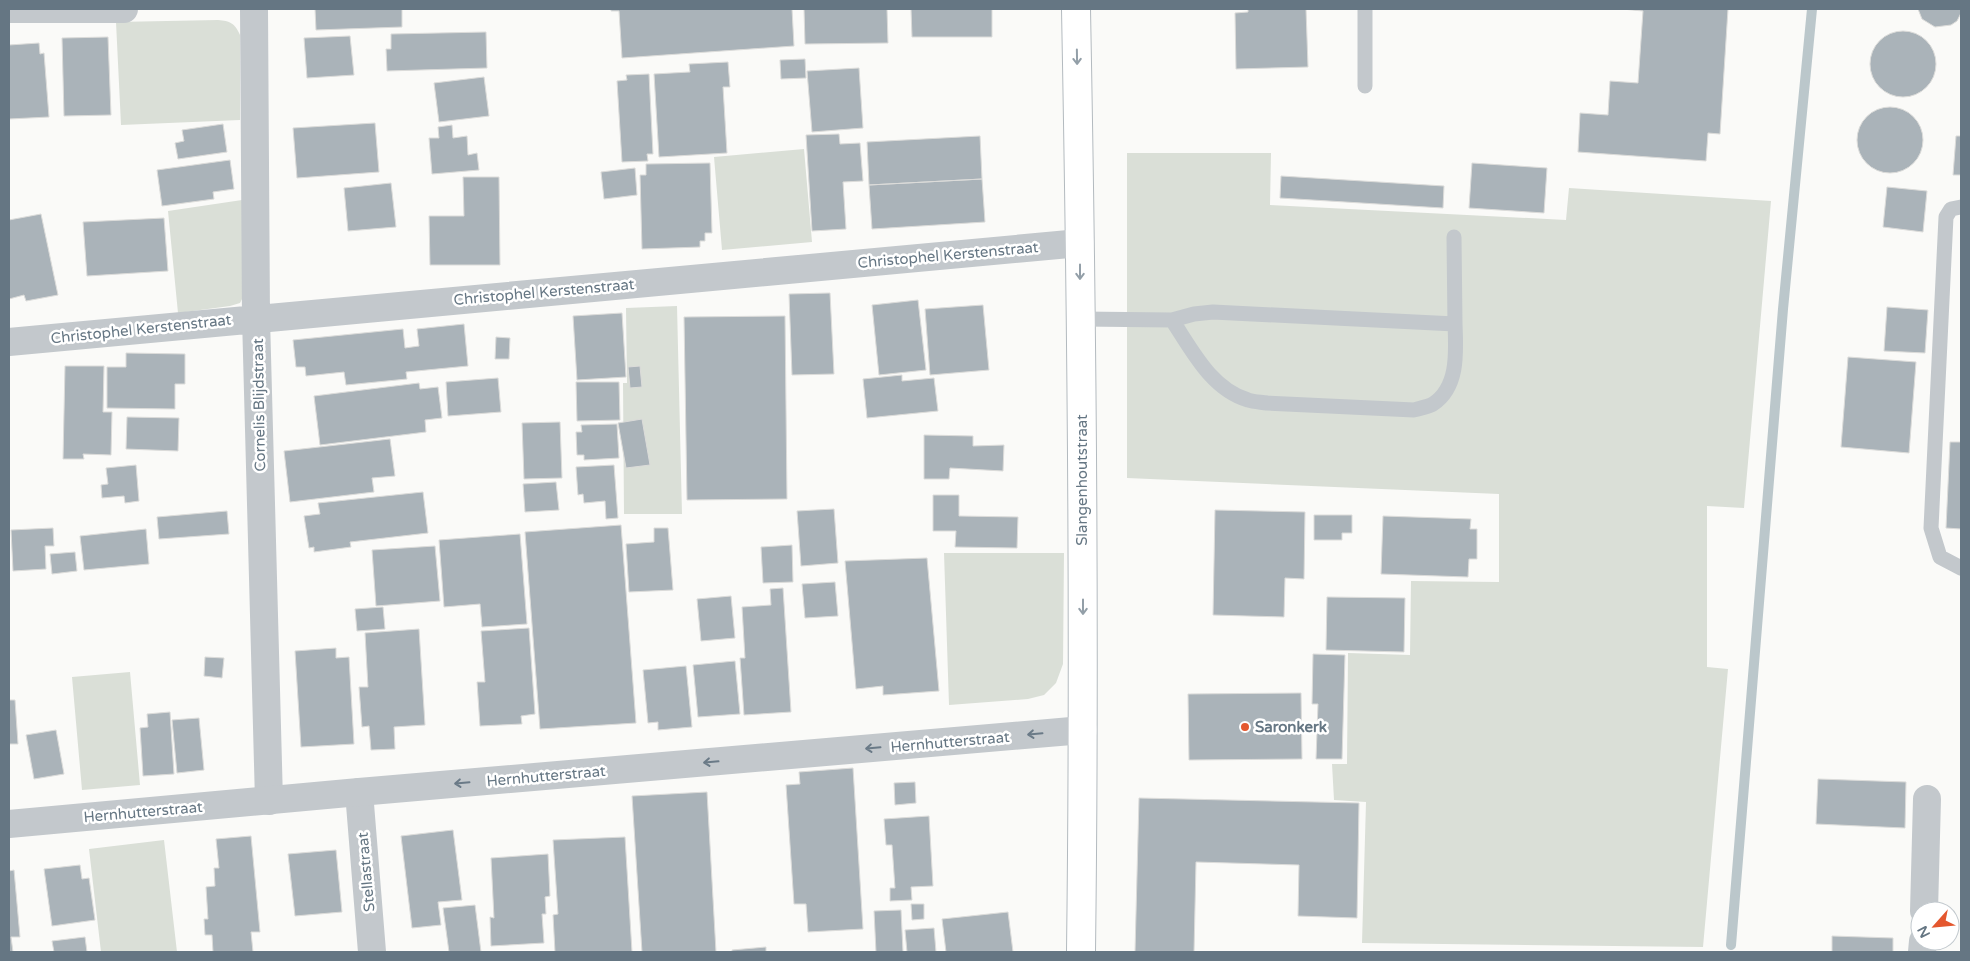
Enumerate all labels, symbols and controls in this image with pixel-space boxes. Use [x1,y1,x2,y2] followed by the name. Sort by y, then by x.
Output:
[1072,49,1082,65] one-way arrow
[857,238,1039,272] street label: Christophel Kerstenstraat
[1075,264,1085,280] one-way arrow
[453,275,635,309] street label: Christophel Kerstenstraat
[50,311,232,347] street label: Christophel Kerstenstraat
[249,338,269,472] street label: Cornelis Blijdstraat
[1073,414,1091,546] street label: Slangenhoutstraat
[1078,598,1088,615] one-way arrow
[1255,718,1327,736] place label: Saronkerk
[1239,721,1251,733] marker: Saronkerk
[890,728,1010,756] street label: Hernhutterstraat
[1027,729,1043,739] one-way arrow
[865,743,881,753] one-way arrow
[703,757,719,767] one-way arrow
[486,762,606,790] street label: Hernhutterstraat
[454,778,470,788] one-way arrow
[83,798,203,826] street label: Hernhutterstraat
[354,831,378,913] street label: Stellastraat
[1910,901,1960,951] north arrow
[1914,923,1934,941] text: N

